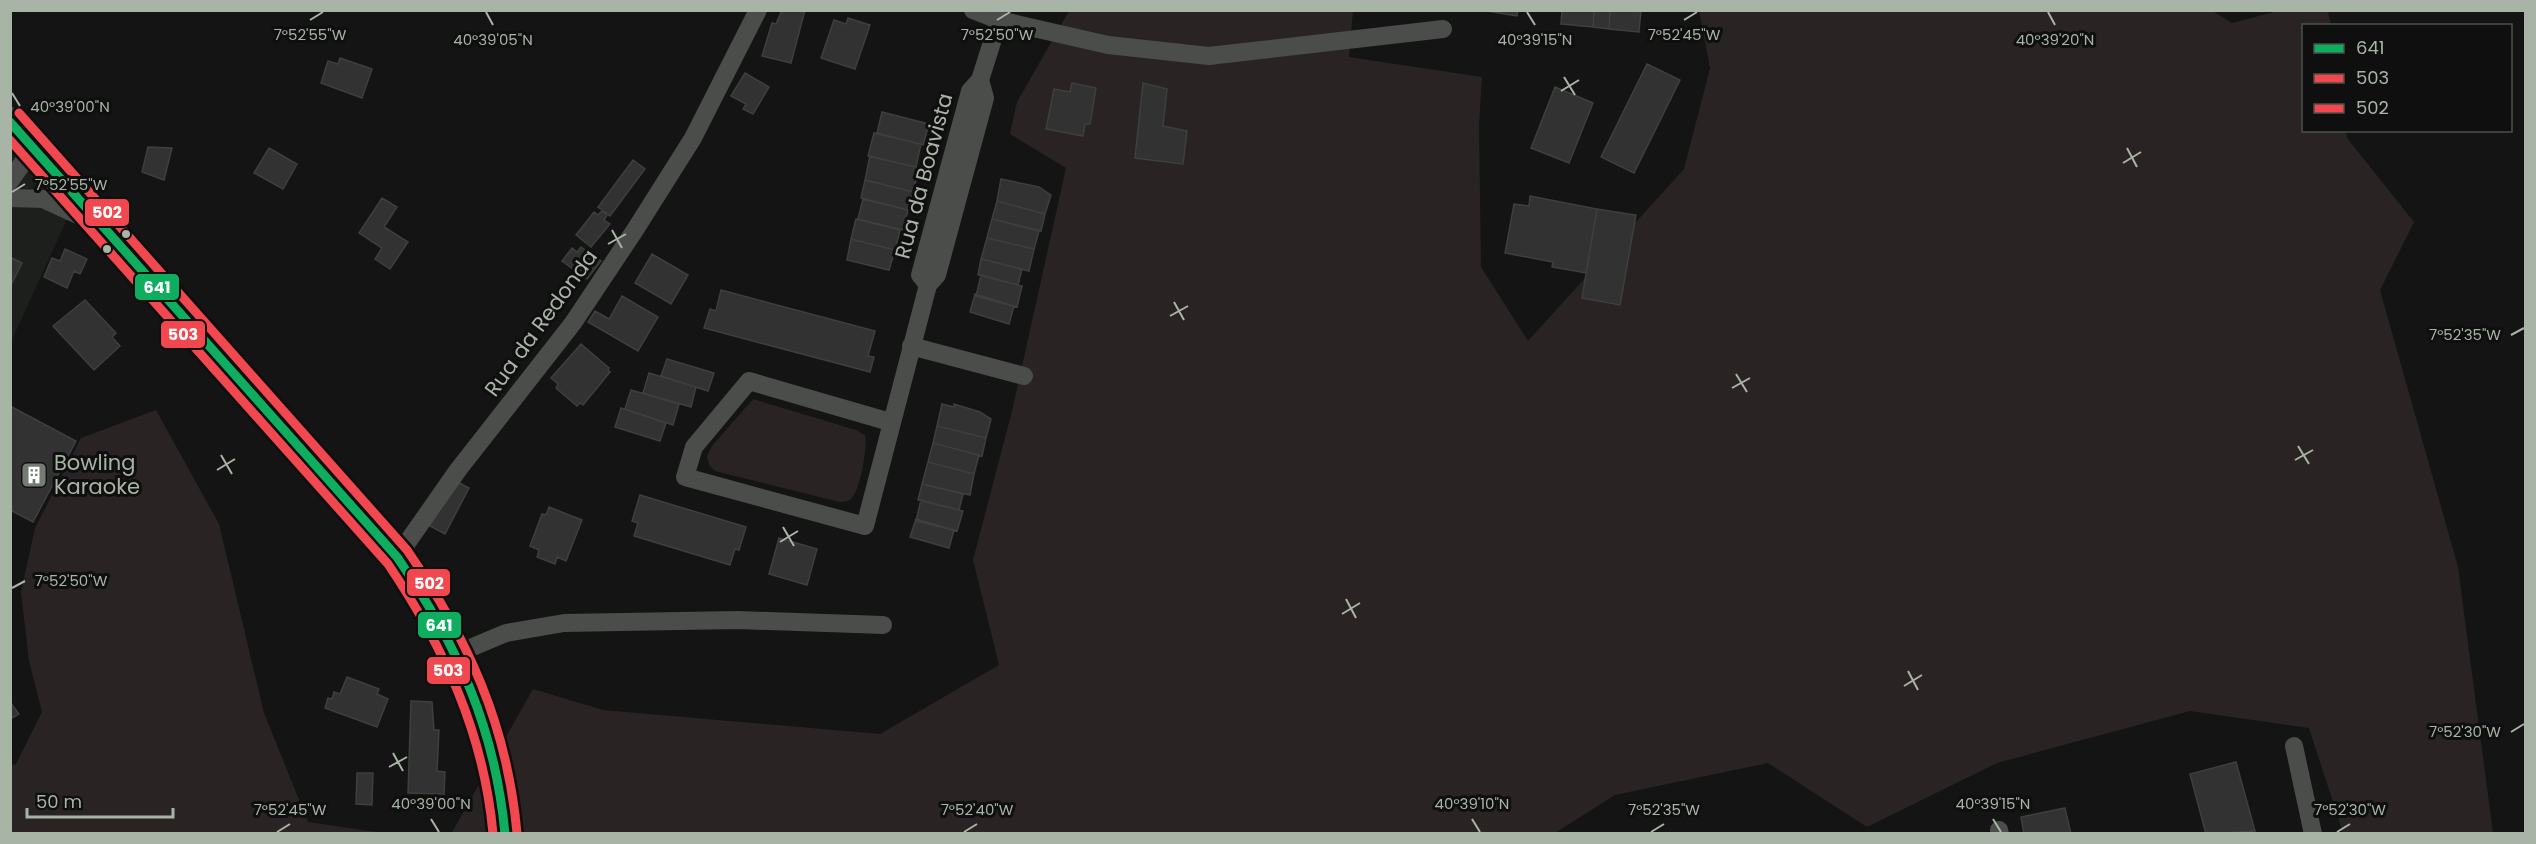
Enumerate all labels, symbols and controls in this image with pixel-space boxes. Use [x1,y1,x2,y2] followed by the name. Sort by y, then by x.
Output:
[274,24,347,45] text: 7°52'55"W
[961,24,1034,45] text: 7°52'50"W
[1648,24,1721,45] text: 7°52'45"W
[2302,24,2512,132] legend
[453,29,533,50] text: 40°39'05"N
[1498,29,1572,50] text: 40°39'15"N
[2016,29,2094,50] text: 40°39'20"N
[2356,35,2385,60] text: 641
[2356,65,2389,90] text: 503
[887,90,960,262] street label: Rua da Boavista
[2356,95,2389,120] text: 502
[30,96,110,117] text: 40°39'00"N
[35,174,108,195] text: 7°52'55"W
[84,198,130,227] line badge: 502
[92,201,122,224] text: 502
[120,228,132,240] unlabelled marker
[101,243,113,255] unlabelled marker
[477,243,604,402] street label: Rua da Redonda
[134,273,180,301] line badge: 641
[143,276,171,299] text: 641
[160,320,206,349] line badge: 503
[168,323,198,346] text: 503
[2429,324,2501,345] text: 7°52'35"W
[54,448,140,501] place label: Bowling Karaoke
[19,460,49,490] building icon: Bowling Karaoke
[406,568,451,597] line badge: 502
[35,570,108,591] text: 7°52'50"W
[414,572,444,595] text: 502
[417,611,462,639] line badge: 641
[425,614,453,637] text: 641
[426,656,471,685] line badge: 503
[433,659,463,682] text: 503
[2429,721,2501,742] text: 7°52'30"W
[27,781,172,819] scale bar
[36,789,82,814] text: 50 m
[391,793,471,814] text: 40°39'00"N
[1435,793,1509,814] text: 40°39'10"N
[1956,793,2030,814] text: 40°39'15"N
[254,799,327,820] text: 7°52'45"W
[941,799,1014,820] text: 7°52'40"W
[1628,799,1700,820] text: 7°52'35"W
[2314,799,2386,820] text: 7°52'30"W

